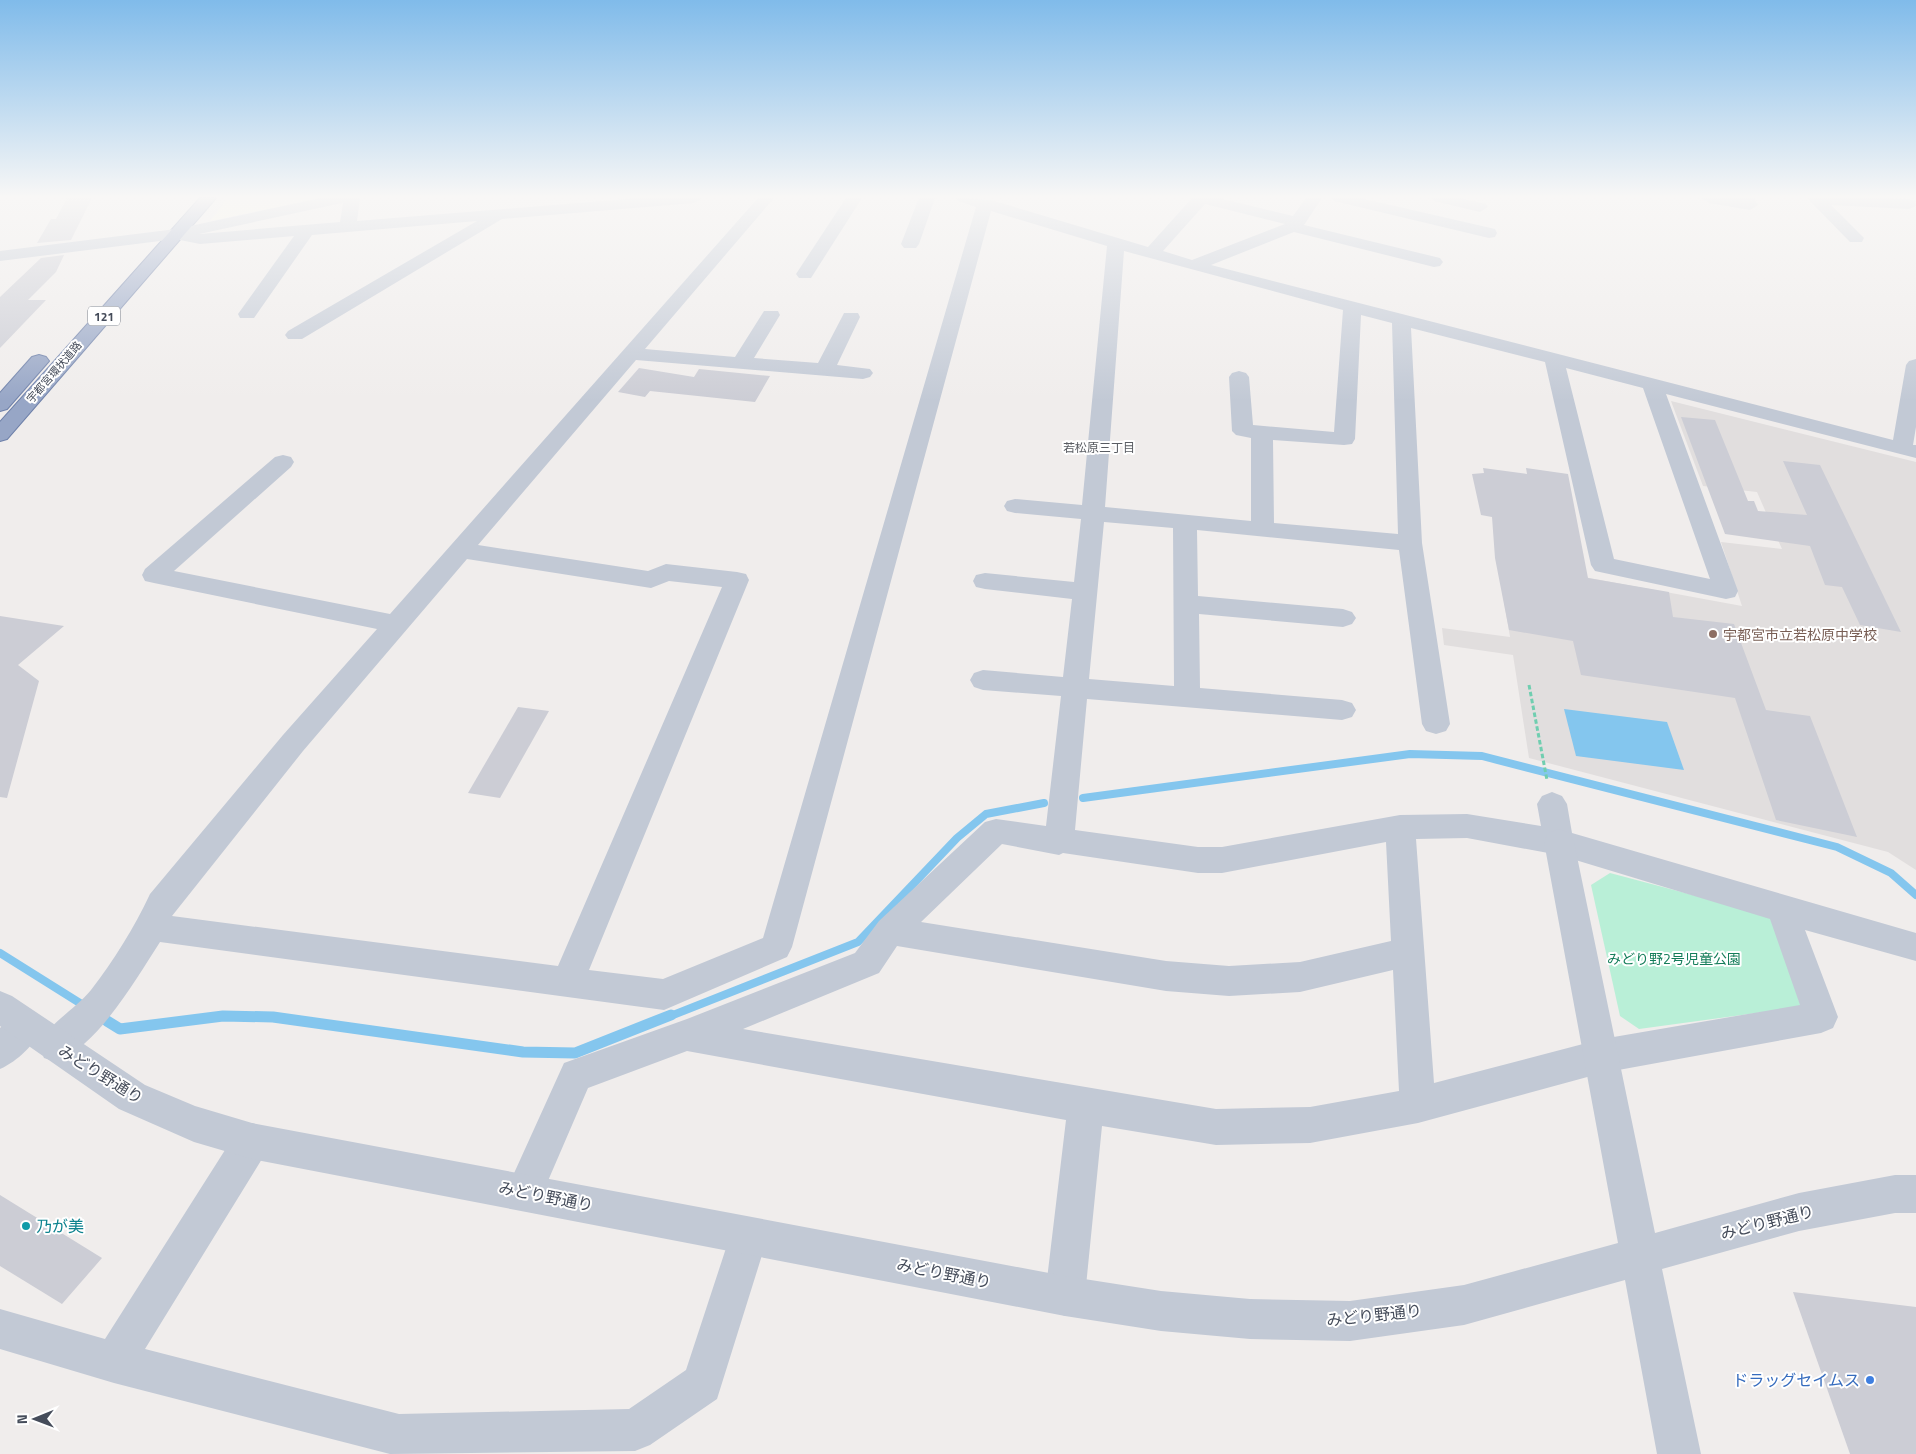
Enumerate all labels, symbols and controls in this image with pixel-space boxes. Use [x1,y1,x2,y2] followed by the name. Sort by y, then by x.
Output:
[88,306,120,326] road number: 121
[23,338,85,406] street label: 宇都宮環状道路
[1063,438,1135,457] district label: 若松原三丁目
[1723,624,1877,645] place label: 宇都宮市立若松原中学校
[1707,628,1719,640] marker: 宇都宮市立若松原中学校
[1607,948,1741,969] park label: みどり野2号児童公園
[54,1038,148,1110] street label: みどり野通り
[497,1175,595,1217] street label: みどり野通り
[1718,1199,1816,1245] street label: みどり野通り
[36,1214,84,1238] place label: 乃が美
[20,1220,32,1232] marker: 乃が美
[895,1252,993,1294] street label: みどり野通り
[1325,1298,1423,1332] street label: みどり野通り
[1732,1368,1860,1392] place label: ドラッグセイムス
[1864,1374,1876,1386] marker: ドラッグセイムス
[10,1394,60,1444] north arrow
[11,1414,32,1424] text: N

